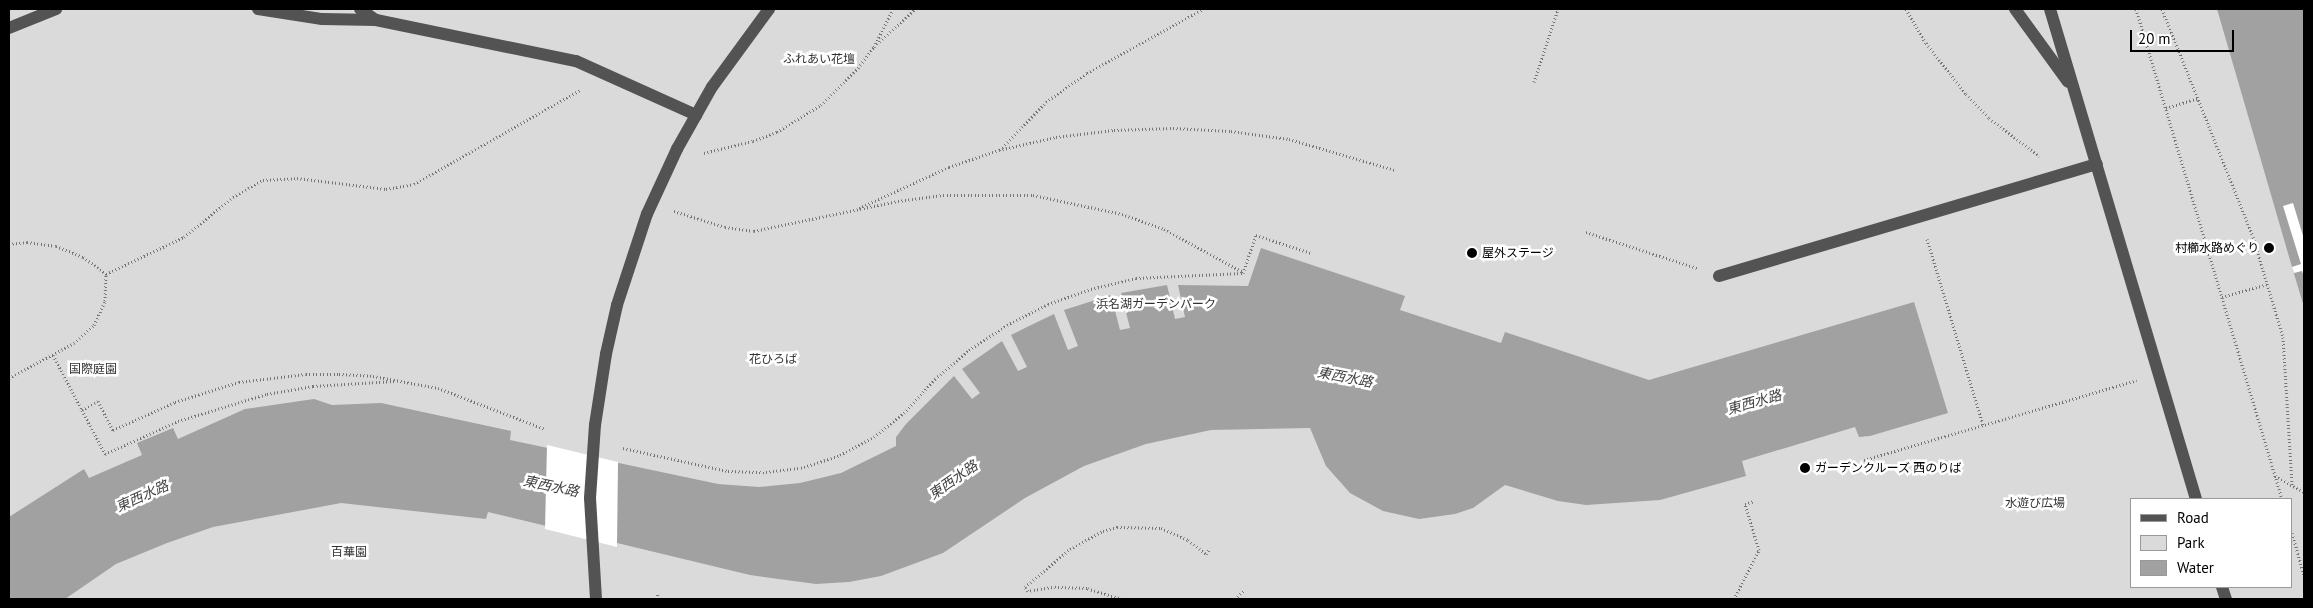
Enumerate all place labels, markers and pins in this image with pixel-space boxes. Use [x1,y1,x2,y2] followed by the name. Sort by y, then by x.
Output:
[2175,241,2259,255] place label: 村櫛水路めぐり
[2263,242,2275,254] marker: 村櫛水路めぐり
[1482,246,1554,260] place label: 屋外ステージ
[1466,247,1478,259] marker: 屋外ステージ
[1815,461,1962,475] place label: ガーデンクルーズ 西のりば
[1799,462,1811,474] marker: ガーデンクルーズ 西のりば

